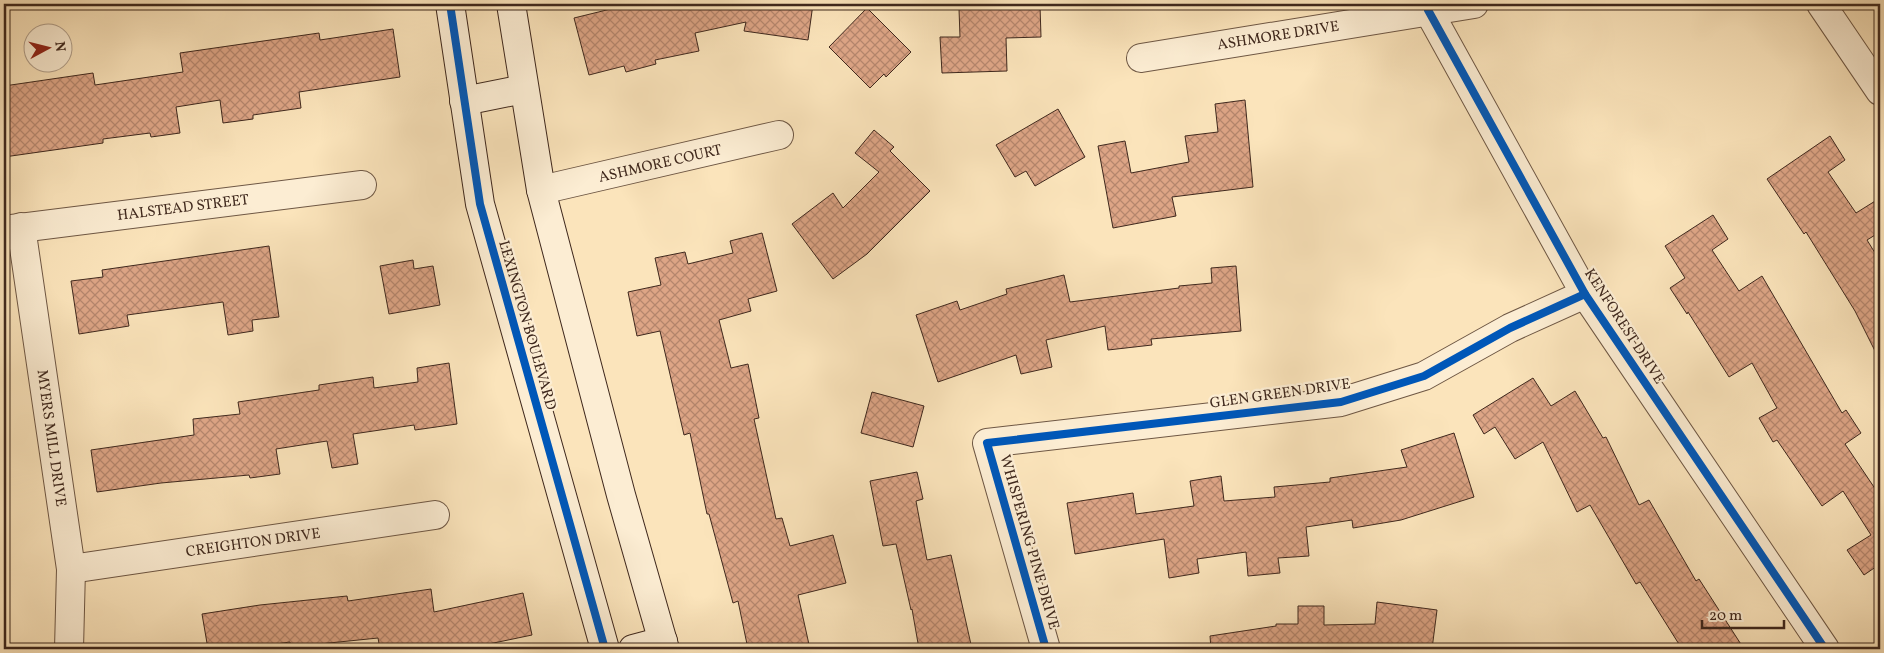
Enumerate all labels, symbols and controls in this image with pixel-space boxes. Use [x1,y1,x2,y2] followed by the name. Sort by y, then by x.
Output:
[1216,16,1341,56] street label: ASHMORE DRIVE
[22,22,72,72] north arrow
[49,40,69,53] text: N
[597,140,724,189] street label: ASHMORE COURT
[116,190,250,227] street label: HALSTEAD STREET
[492,238,561,413] street label: LEXINGTON BOULEVARD
[1578,265,1669,389] street label: KENFOREST DRIVE
[30,368,71,508] street label: MYERS MILL DRIVE
[1209,374,1352,415] street label: GLEN GREEN DRIVE
[993,452,1064,632] street label: WHISPERING PINE DRIVE
[185,524,322,563] street label: CREIGHTON DRIVE
[1702,598,1784,630] scale bar
[1709,606,1742,627] text: 20 m

